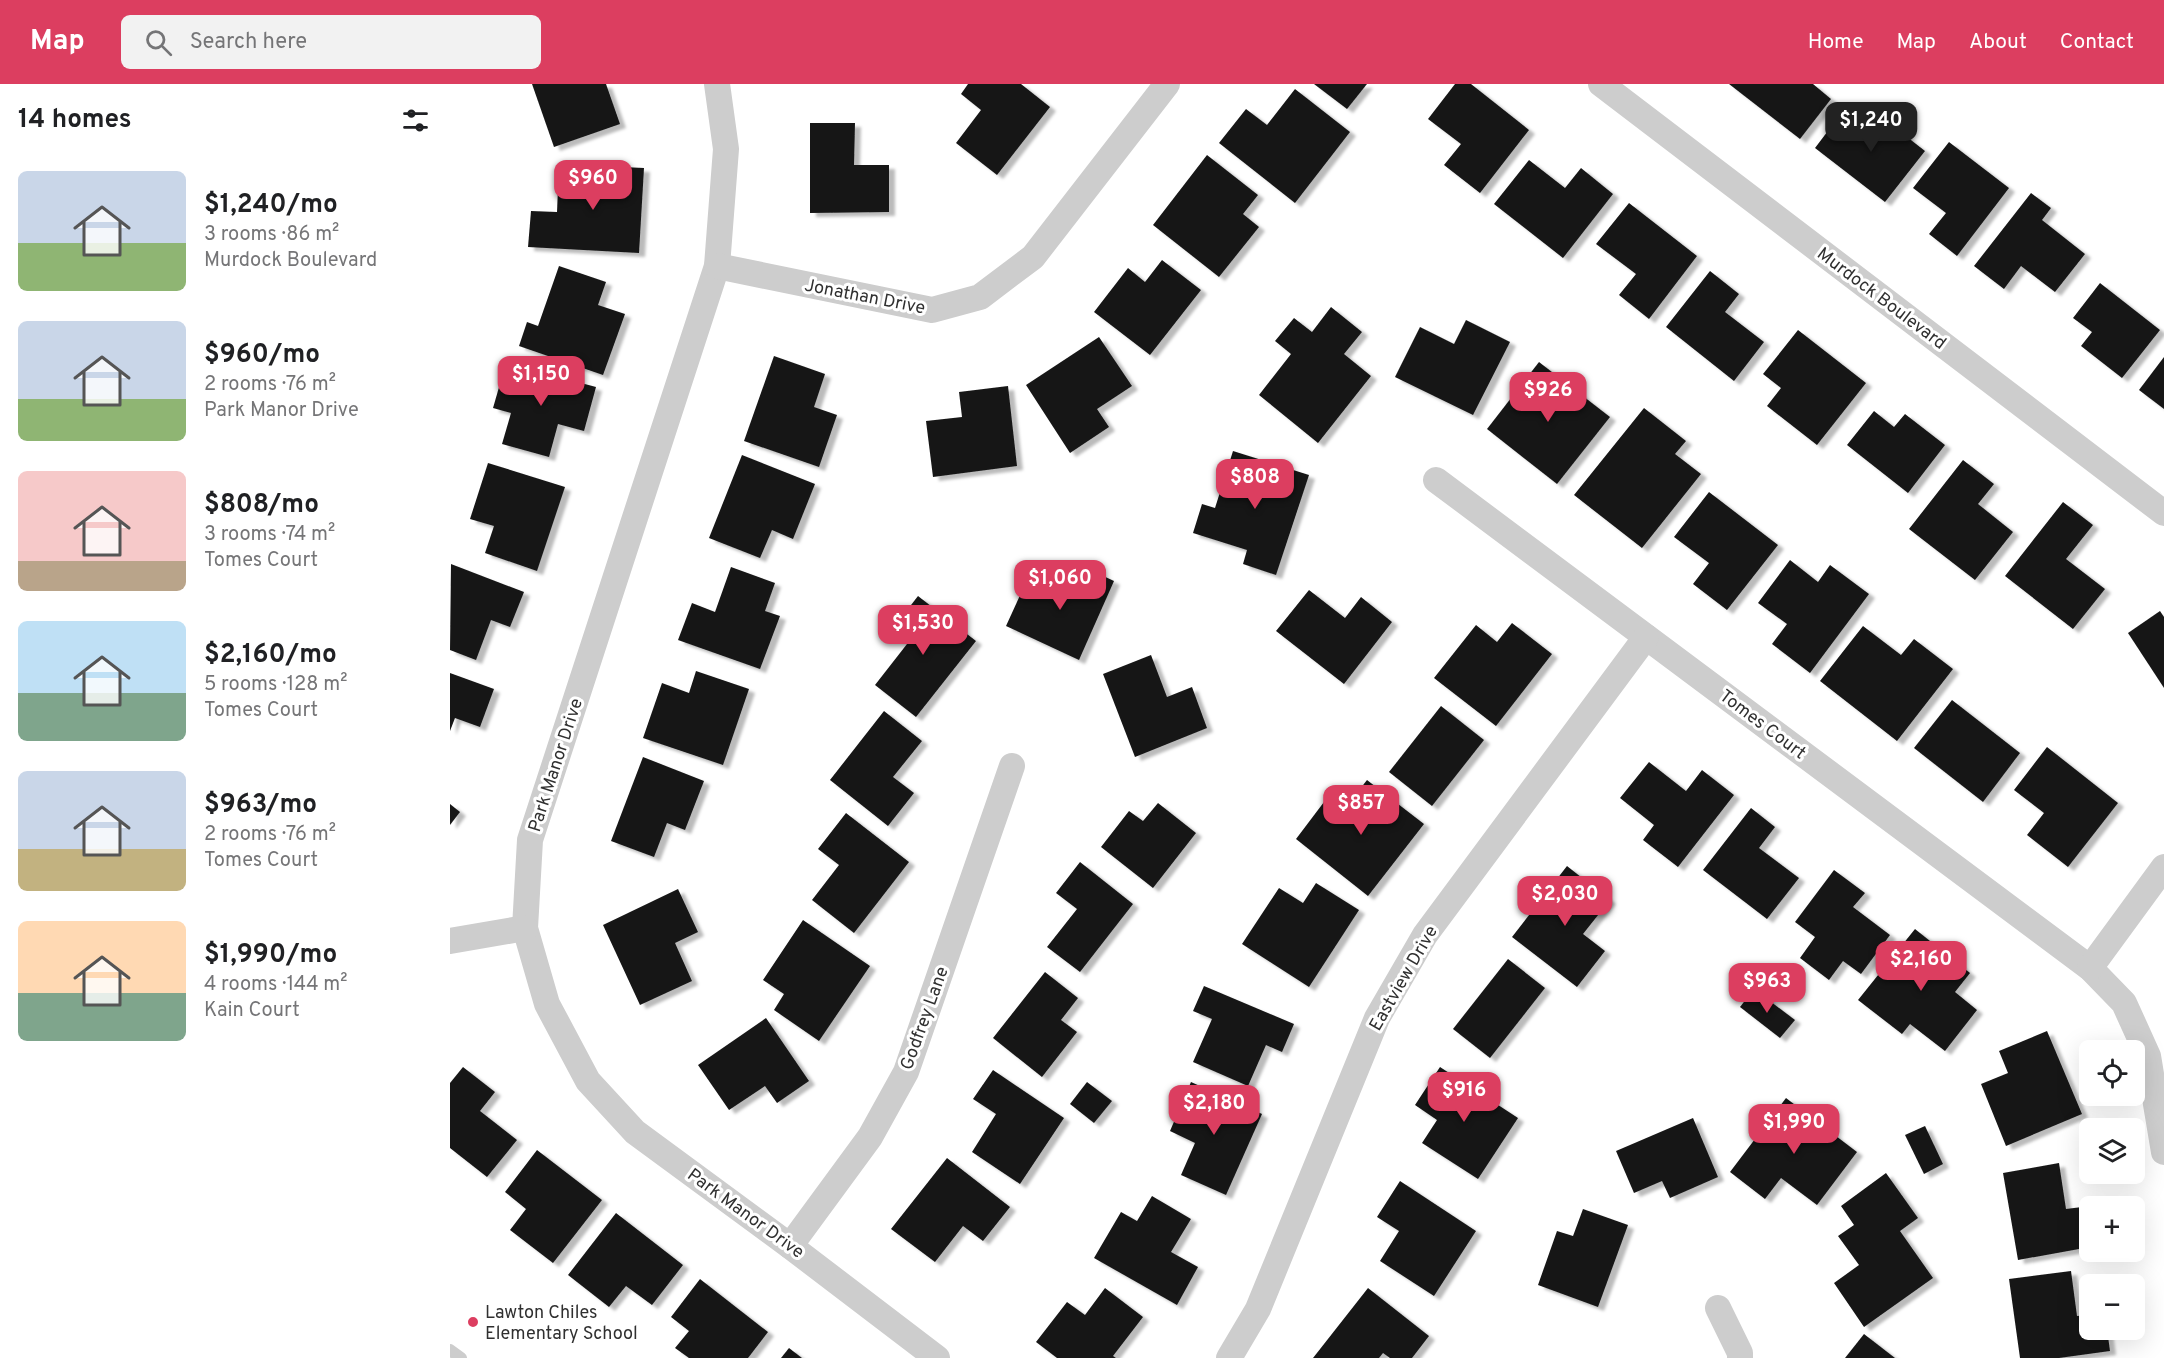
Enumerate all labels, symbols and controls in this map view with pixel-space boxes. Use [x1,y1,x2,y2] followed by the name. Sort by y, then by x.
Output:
[121,15,541,69] search box
[30,24,85,60] text: Map
[142,26,175,59] icon: search
[190,29,307,56] text: Search here
[1808,29,1864,56] text: Home
[1897,29,1936,56] text: Map
[1969,29,2027,56] text: About
[2060,29,2134,56] text: Contact
[1822,102,1920,153] pin: $1,240
[18,104,132,137] text: 14 homes
[399,104,432,137] icon: filters
[1839,108,1903,134] text: $1,240
[557,160,629,211] pin: $960
[568,166,618,192] text: $960
[204,189,338,222] text: $1,240/mo
[66,195,138,267] icon: home
[204,222,339,248] text: 3 rooms · 86 m²
[1812,243,1950,355] street label: Murdock Boulevard
[204,248,377,274] text: Murdock Boulevard
[802,274,927,320] street label: Jonathan Drive
[204,339,320,372] text: $960/mo
[66,345,138,417] icon: home
[492,356,590,407] pin: $1,150
[512,362,570,388] text: $1,150
[204,372,336,398] text: 2 rooms · 76 m²
[1512,372,1584,423] pin: $926
[1524,378,1572,404] text: $926
[204,398,359,424] text: Park Manor Drive
[1219,459,1291,510] pin: $808
[1230,465,1280,491] text: $808
[204,489,319,522] text: $808/mo
[66,495,138,567] icon: home
[204,522,335,548] text: 3 rooms · 74 m²
[204,548,318,574] text: Tomes Court
[1011,560,1109,611] pin: $1,060
[1028,566,1092,592] text: $1,060
[874,605,972,656] pin: $1,530
[892,611,954,637] text: $1,530
[204,639,337,672] text: $2,160/mo
[66,645,138,717] icon: home
[204,672,347,698] text: 5 rooms · 128 m²
[1714,685,1810,765] street label: Tomes Court
[524,696,589,835] street label: Park Manor Drive
[204,698,318,724] text: Tomes Court
[1325,785,1397,836] pin: $857
[204,789,317,822] text: $963/mo
[1337,791,1385,817] text: $857
[66,795,138,867] icon: home
[204,822,336,848] text: 2 rooms · 76 m²
[204,848,318,874] text: Tomes Court
[1516,876,1614,927] pin: $2,030
[1531,882,1599,908] text: $2,030
[1365,922,1444,1036] street label: Eastview Drive
[204,939,337,972] text: $1,990/mo
[1872,941,1970,992] pin: $2,160
[66,945,138,1017] icon: home
[1890,947,1952,973] text: $2,160
[1731,963,1803,1014] pin: $963
[896,964,955,1073] street label: Godfrey Lane
[1743,969,1791,995] text: $963
[204,972,347,998] text: 4 rooms · 144 m²
[204,998,300,1024] text: Kain Court
[2079,1040,2145,1340] map controls
[2079,1040,2145,1106] button: locate
[1428,1072,1500,1123] pin: $916
[1442,1078,1486,1104] text: $916
[1165,1085,1263,1136] pin: $2,180
[1183,1091,1245,1117] text: $2,180
[1745,1104,1843,1155] pin: $1,990
[1762,1110,1826,1136] text: $1,990
[2079,1118,2145,1184] button: layers
[682,1164,808,1264] street label: Park Manor Drive
[2079,1196,2145,1262] button: +
[2079,1274,2145,1340] button: −
[485,1302,638,1346] place label: Lawton Chiles Elementary School
[466,1315,480,1329] marker: Lawton Chiles Elementary School

